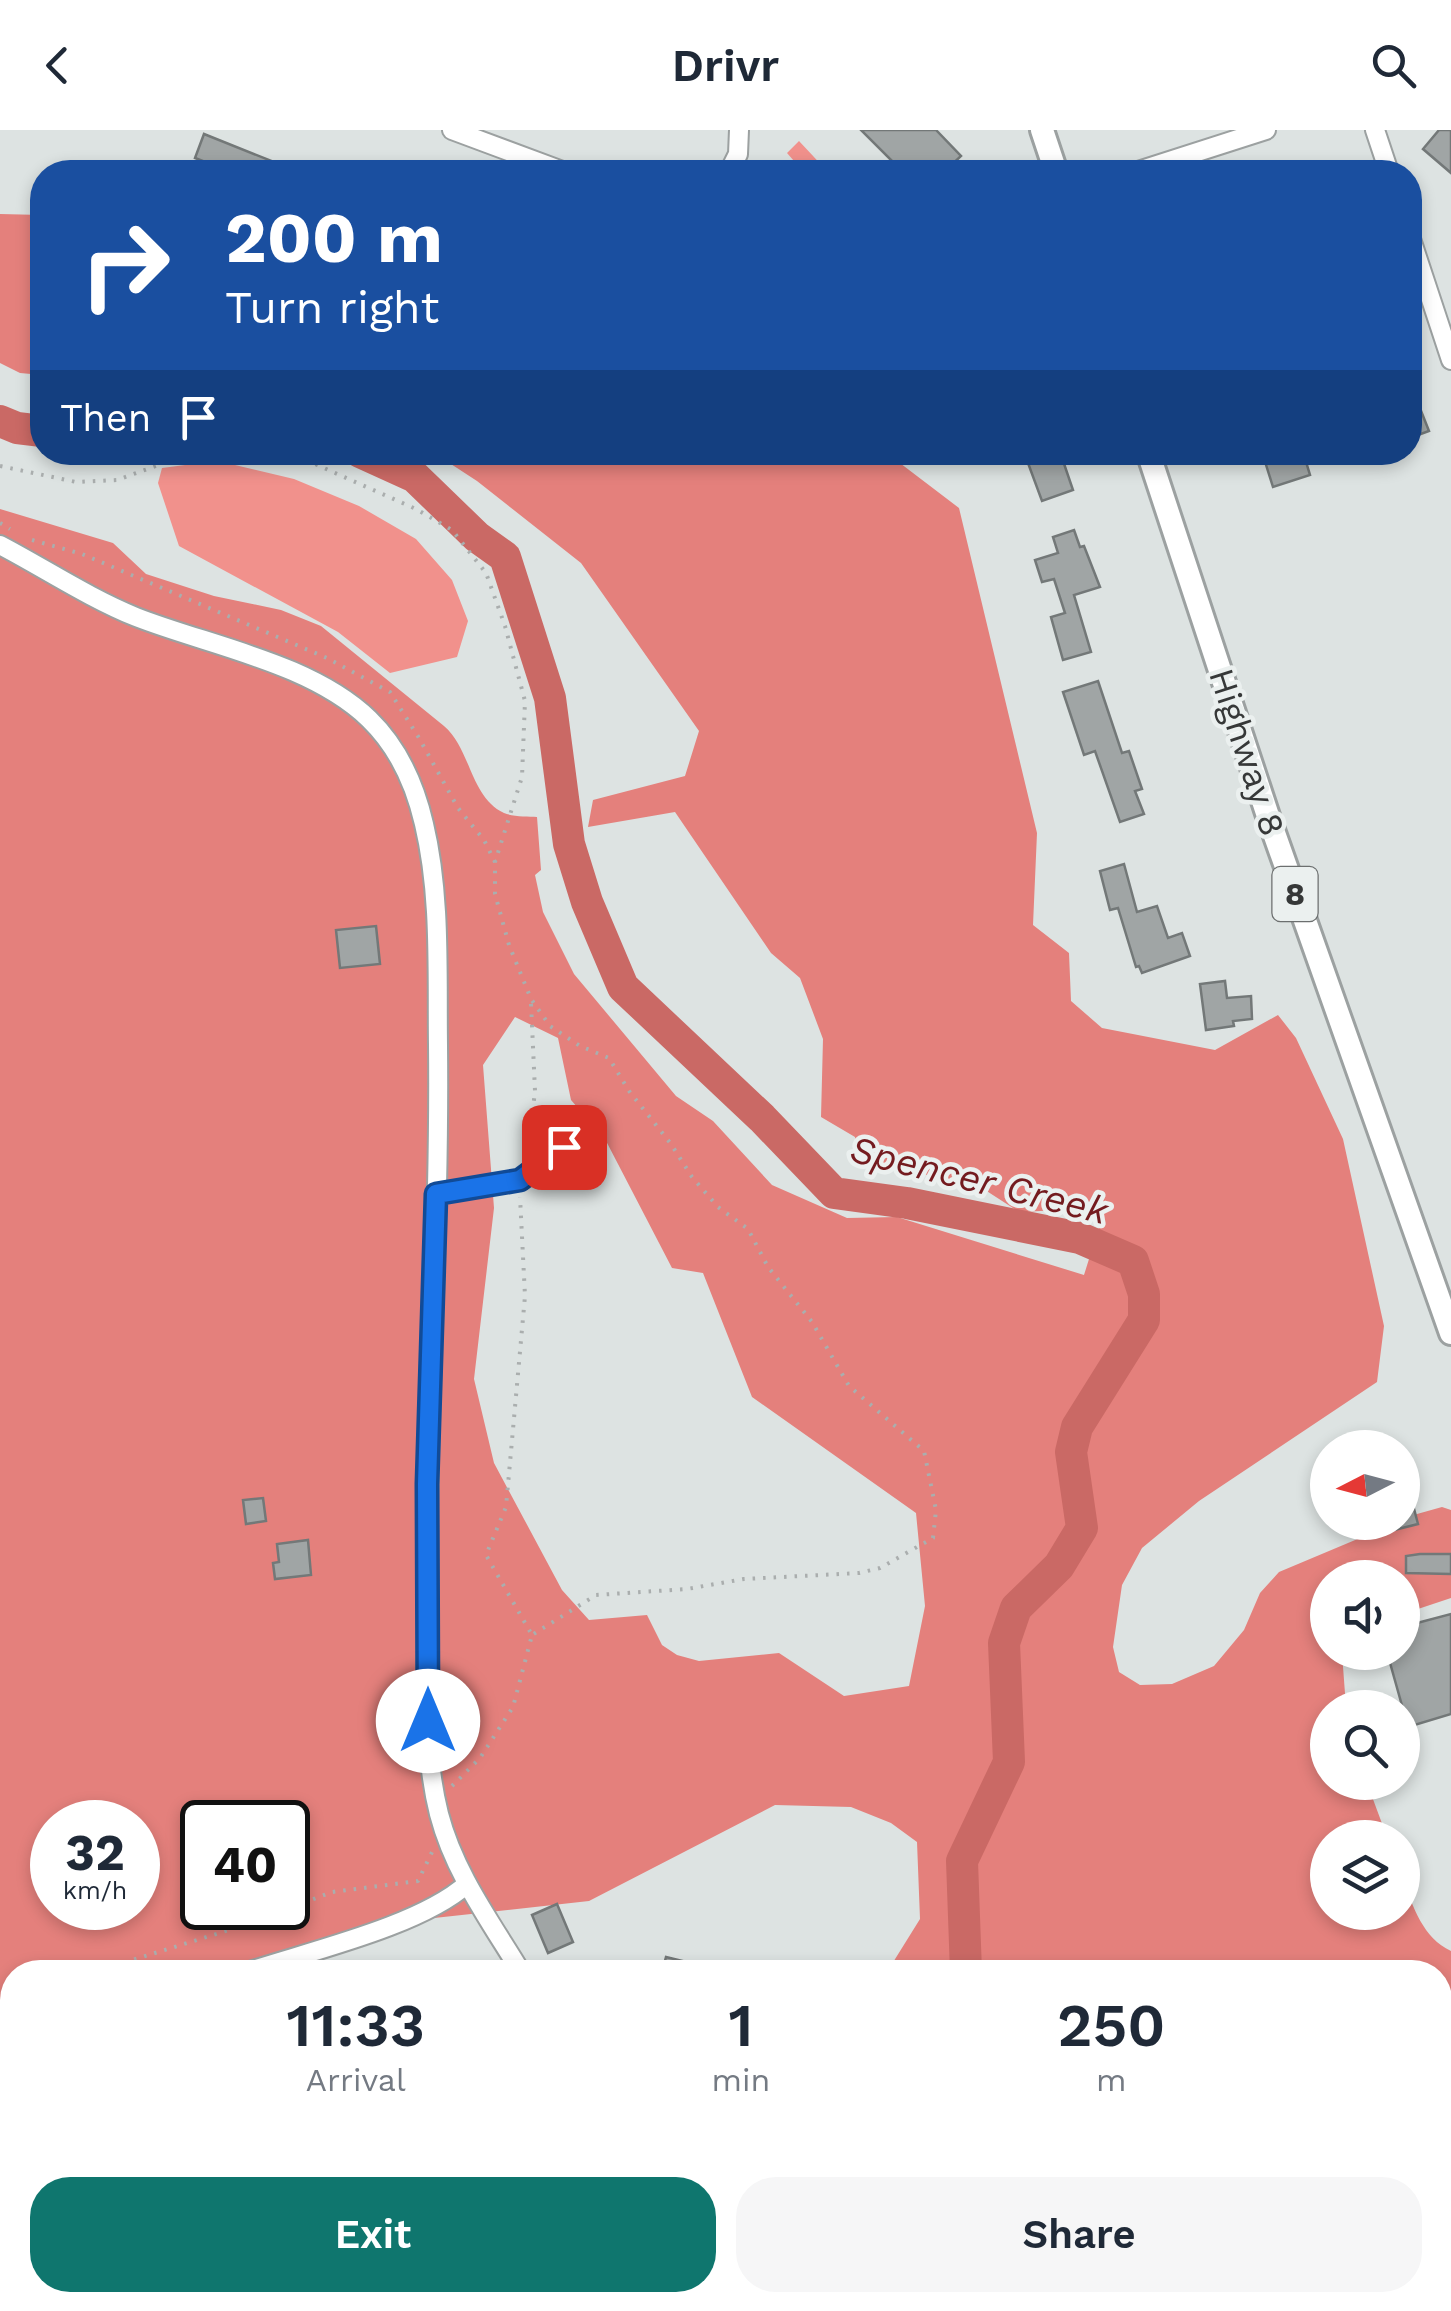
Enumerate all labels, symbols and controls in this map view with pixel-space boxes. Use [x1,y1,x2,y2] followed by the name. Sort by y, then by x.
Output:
[30,38,85,93] icon: back
[1366,38,1421,93] icon: search
[672,39,779,92] text: Drivr
[225,197,443,279] text: 200 m
[60,200,190,330] icon: right
[225,281,439,334] text: Turn right
[171,390,226,445] icon: arrive
[60,396,151,440] text: Then
[1200,663,1294,841] street label: Highway 8
[1272,867,1318,921] road number: 8
[522,1105,607,1190] pin
[537,1120,592,1175] icon: arrive
[845,1127,1114,1234] water label: Spencer Creek
[1310,1430,1420,1540] north arrow
[1310,1430,1420,1930] map controls
[1310,1560,1420,1670] button: sound
[376,1669,480,1773] position arrow
[1310,1690,1420,1800] button: search
[180,1800,310,1930] speed limit sign: 40
[1310,1820,1420,1930] button: layers
[65,1823,125,1882] text: 32
[63,1876,127,1905] text: km/h
[287,1990,425,2061] text: 11:33
[729,1990,754,2061] text: 1
[1057,1990,1165,2061] text: 250
[306,2061,406,2099] text: Arrival
[712,2061,770,2099] text: min
[1096,2061,1126,2099] text: m
[30,2177,716,2292] button: Exit
[736,2177,1422,2292] button: Share

